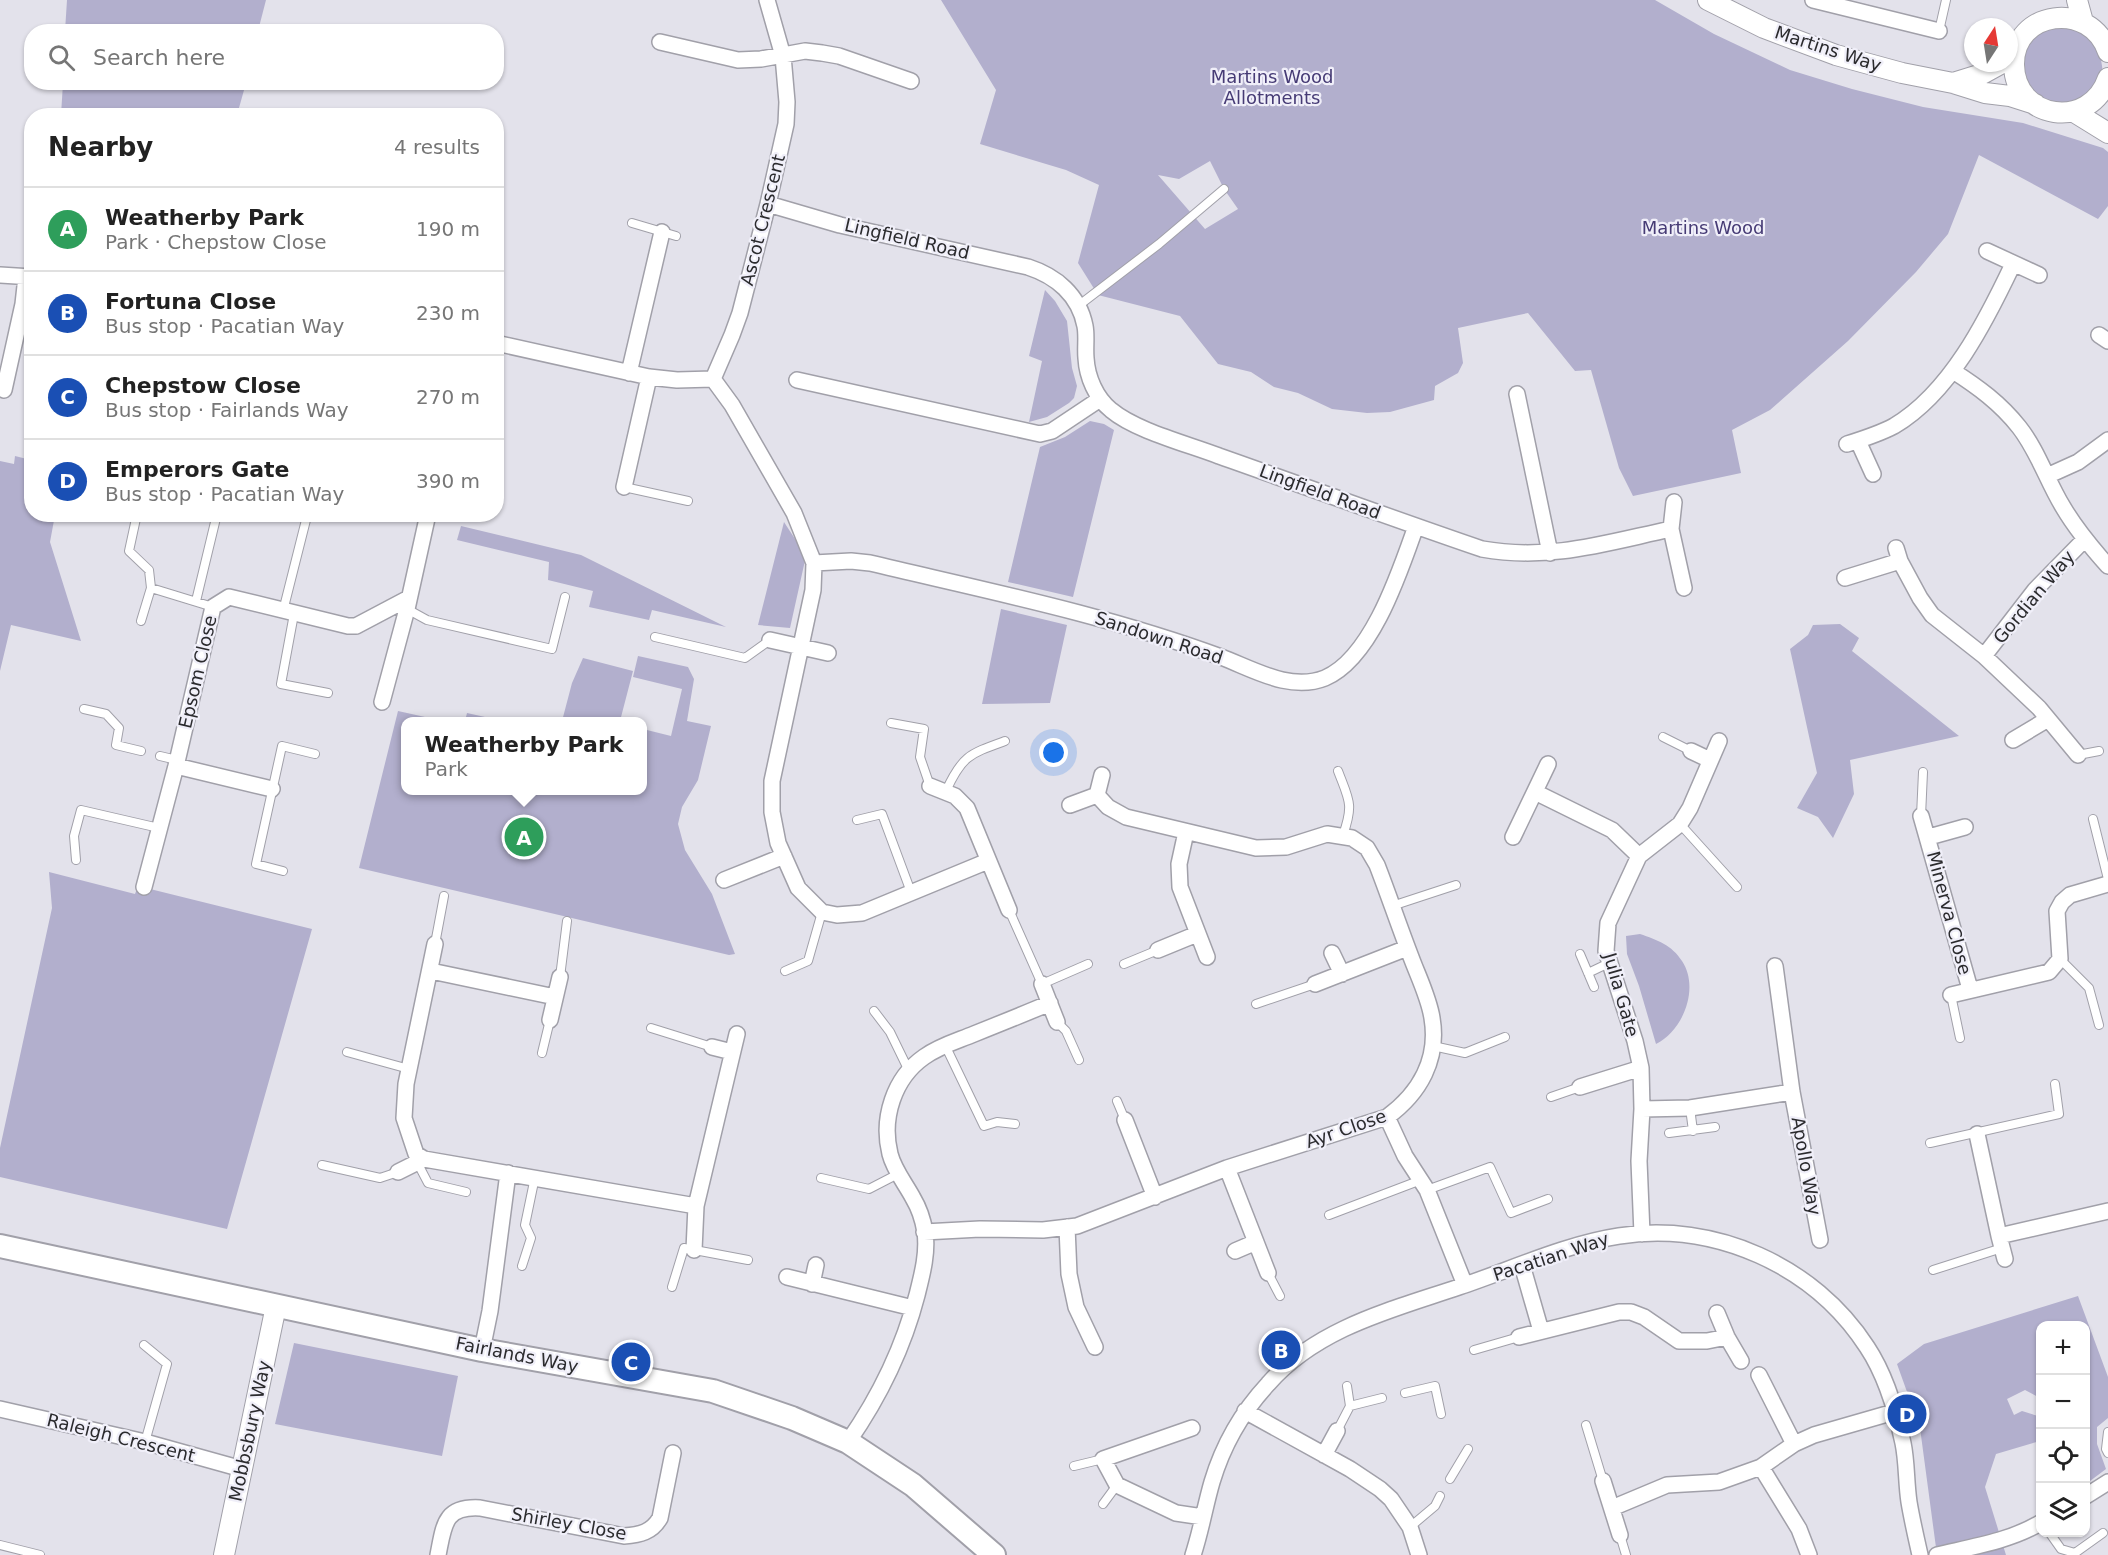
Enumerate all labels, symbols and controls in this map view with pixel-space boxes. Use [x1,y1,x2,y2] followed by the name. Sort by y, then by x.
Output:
[1964,18,2018,72] north arrow
[1772,21,1884,76] street label: Martins Way
[24,24,504,90] search box
[45,41,78,74] icon: search
[93,45,225,70] text: Search here
[1211,66,1333,108] park label: Martins Wood Allotments
[48,132,153,162] text: Nearby
[394,135,480,159] text: 4 results
[736,152,789,288] street label: Ascot Crescent
[105,205,304,230] text: Weatherby Park
[843,214,972,263] street label: Lingfield Road
[60,217,75,241] text: A
[416,217,480,241] text: 190 m
[1642,217,1764,238] park label: Martins Wood
[105,230,327,254] text: Park · Chepstow Close
[105,289,276,314] text: Fortuna Close
[60,301,75,325] text: B
[416,301,480,325] text: 230 m
[105,314,344,338] text: Bus stop · Pacatian Way
[105,373,301,398] text: Chepstow Close
[60,385,75,409] text: C
[416,385,480,409] text: 270 m
[105,398,349,422] text: Bus stop · Fairlands Way
[105,457,290,482] text: Emperors Gate
[1257,460,1384,523] street label: Lingfield Road
[59,469,76,493] text: D
[416,469,480,493] text: 390 m
[105,482,344,506] text: Bus stop · Pacatian Way
[1989,546,2079,647] street label: Gordian Way
[1093,607,1226,668] street label: Sandown Road
[174,613,221,731] street label: Epsom Close
[401,717,647,795] popup
[425,732,623,757] text: Weatherby Park
[1039,738,1068,767] your location
[425,757,468,781] text: Park
[504,814,544,860] pin: A
[1923,849,1976,977] street label: Minerva Close
[1599,949,1644,1039] street label: Julia Gate
[1303,1105,1389,1152] street label: Ayr Close
[1787,1115,1826,1217] street label: Apollo Way
[1490,1228,1612,1285] street label: Pacatian Way
[2036,1321,2090,1537] map controls
[2036,1321,2090,1375] button: +
[1262,1328,1300,1372] pin: B
[454,1332,581,1377] street label: Fairlands Way
[612,1340,650,1384] pin: C
[224,1358,275,1503] street label: Mobbsbury Way
[2036,1375,2090,1429] button: −
[1888,1392,1926,1436] pin: D
[45,1409,198,1466] street label: Raleigh Crescent
[2036,1429,2090,1483] button: locate
[2036,1483,2090,1537] button: layers
[510,1503,628,1544] street label: Shirley Close

